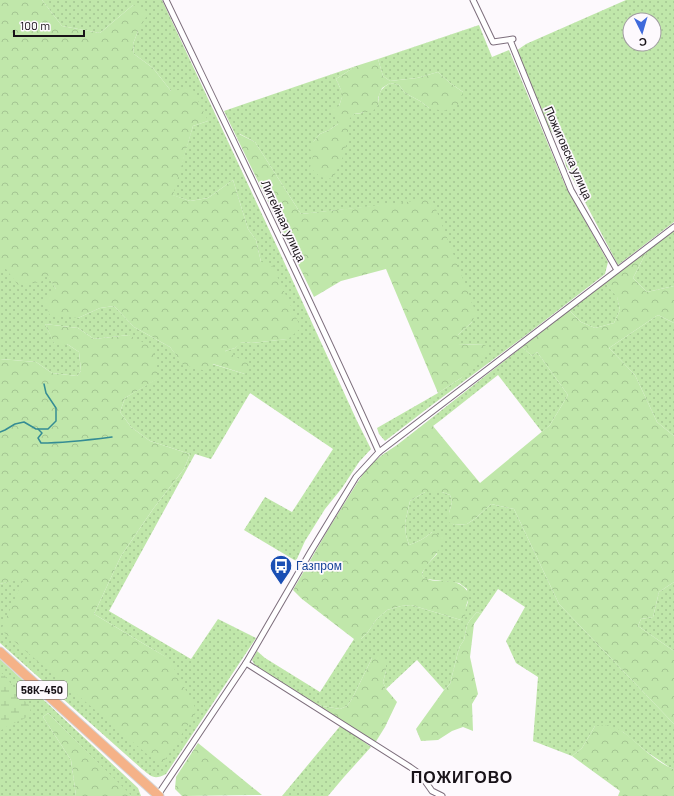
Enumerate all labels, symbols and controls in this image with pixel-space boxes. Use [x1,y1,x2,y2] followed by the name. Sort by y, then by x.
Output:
[14,12,84,38] scale bar
[622,12,662,52] north arrow
[20,18,50,32] text: 100 m
[638,36,647,49] text: С
[541,104,596,202] street label: Пожиговска улица
[258,178,309,264] street label: Литейная улица
[268,553,294,586] bus stop icon: Газпром
[296,558,342,573] place label: Газпром
[17,681,67,699] road number: 58К-450
[411,767,513,786] district label: ПОЖИГОВО

